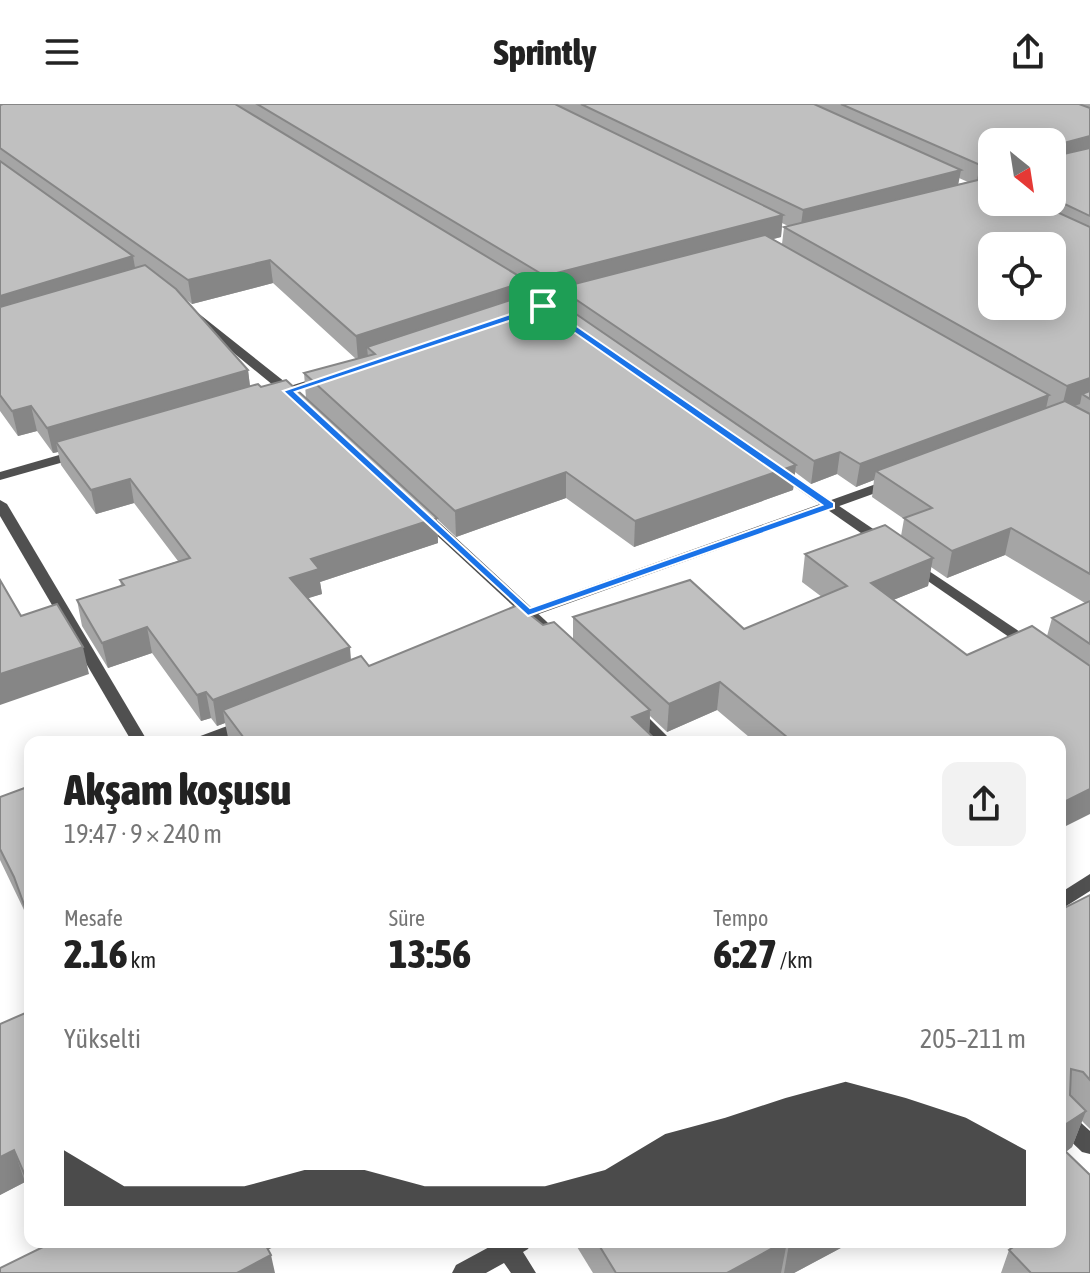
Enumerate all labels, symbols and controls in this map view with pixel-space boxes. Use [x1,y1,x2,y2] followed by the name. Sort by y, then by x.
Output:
[40,30,84,74] icon: menu
[1006,30,1050,74] icon: share
[494,31,596,73] text: Sprintly
[978,128,1066,216] north arrow
[978,128,1066,320] map controls
[978,232,1066,320] button: locate
[509,272,577,340] pin
[521,284,565,328] icon: arrive
[942,762,1026,846] button: share
[64,764,291,814] text: Akşam koşusu
[64,819,222,849] text: 19:47 · 9 × 240 m
[64,905,123,931] text: Mesafe
[389,905,425,931] text: Süre
[713,905,768,931] text: Tempo
[64,931,128,976] text: 2.16
[389,931,471,976] text: 13:56
[713,931,777,976] text: 6:27
[128,947,156,973] text: km
[777,947,813,973] text: /km
[64,1024,141,1054] text: Yükselti
[920,1024,1026,1054] text: 205–211 m

